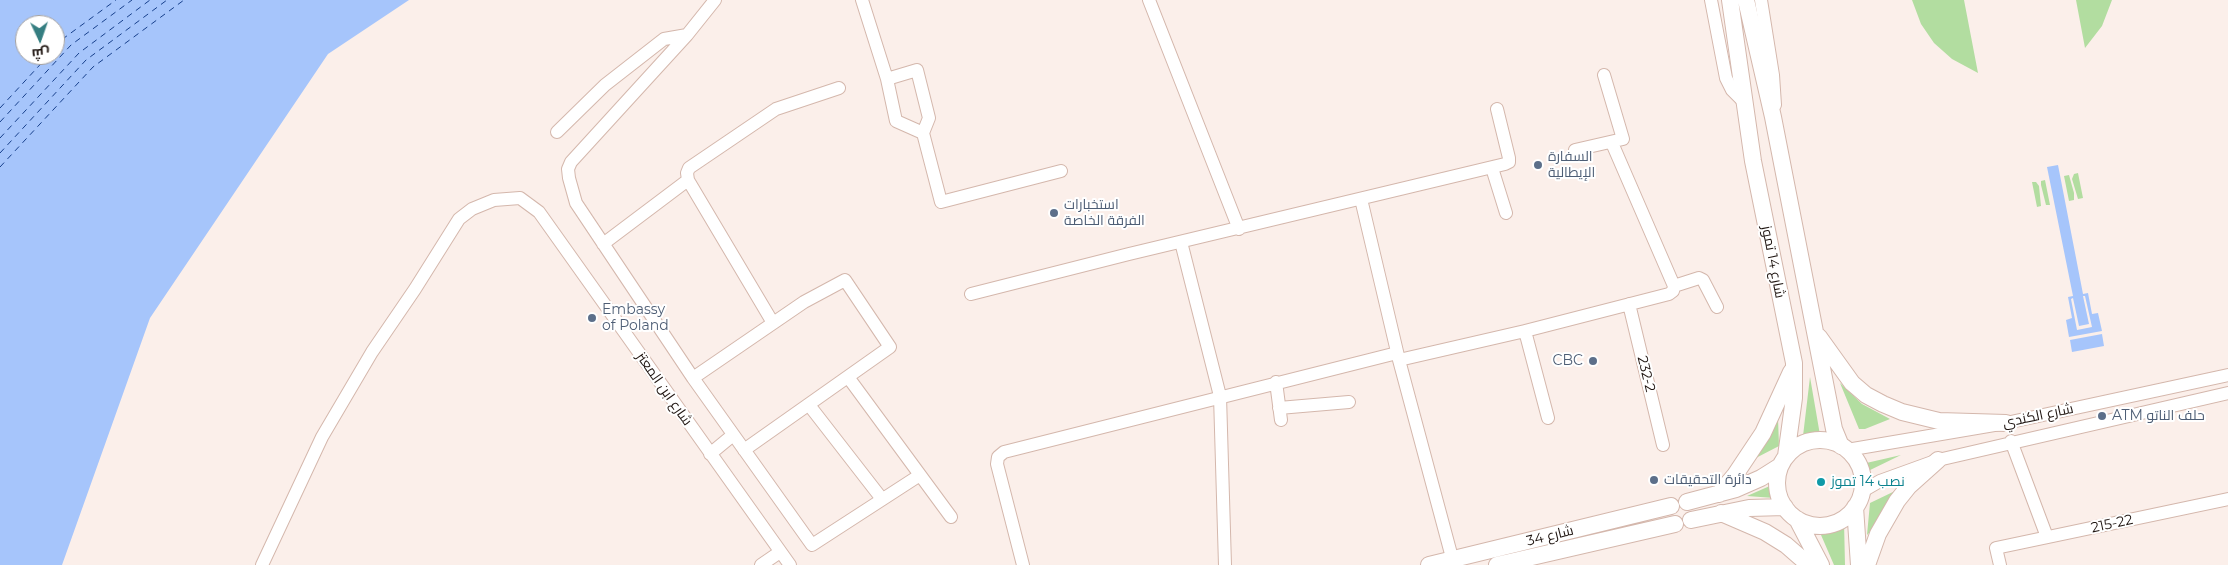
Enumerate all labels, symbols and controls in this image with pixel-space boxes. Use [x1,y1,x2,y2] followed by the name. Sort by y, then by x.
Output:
[15,15,65,65] north arrow
[31,45,50,63] text: ش
[1548,149,1595,182] place label: السفارة الإيطالية
[1532,159,1544,171] marker: السفارة الإيطالية
[1064,197,1145,230] place label: استخبارات الفرقة الخاصة
[1048,207,1060,219] marker: استخبارات الفرقة الخاصة
[1758,224,1788,300] street label: شارع 14 تموز
[602,302,669,334] place label: Embassy of Poland
[586,312,598,324] marker: Embassy of Poland
[632,349,696,429] street label: شارع ابن المعتز
[1553,353,1583,369] place label: CBC
[1633,354,1659,394] street label: 232-2
[1587,355,1599,367] marker: CBC
[2001,400,2075,432] street label: شارع الكندي
[2112,408,2205,424] place label: ATM حلف الناتو
[2096,410,2108,422] marker: ATM حلف الناتو
[1664,472,1752,488] place label: دائرة التحقيقات
[1648,474,1660,486] marker: دائرة التحقيقات
[1831,474,1905,490] place label: نصب 14 تموز
[1815,476,1827,488] marker: نصب 14 تموز
[2090,511,2134,537] street label: 215-22
[1525,522,1575,550] street label: شارع 34

